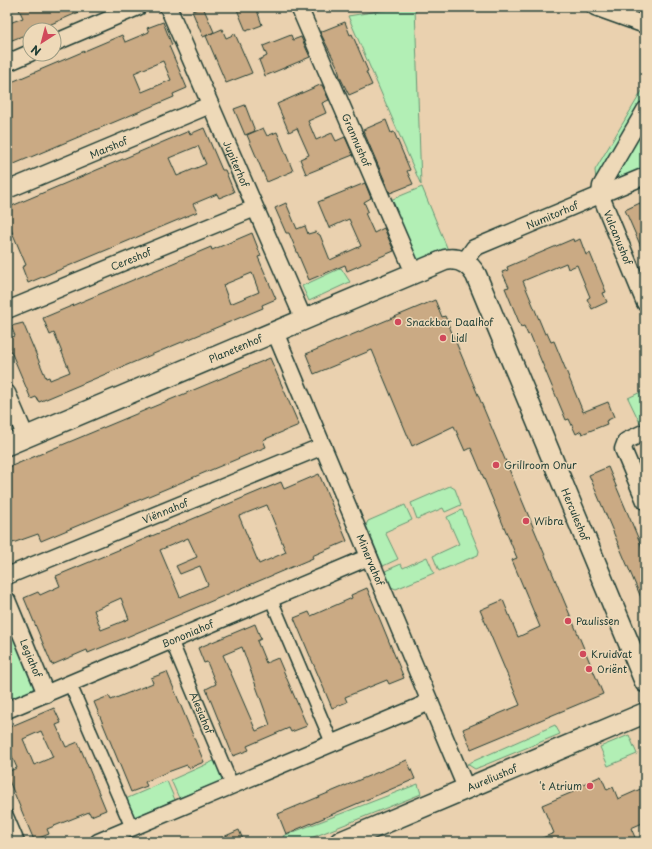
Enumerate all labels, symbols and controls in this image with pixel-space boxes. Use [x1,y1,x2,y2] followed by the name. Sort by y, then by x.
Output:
[22,22,62,62] north arrow
[27,41,44,60] text: N
[339,111,376,170] street label: Grannushof
[87,132,131,162] street label: Marshof
[220,138,254,190] street label: Jupiterhof
[524,197,581,232] street label: Numitorhof
[600,208,637,268] street label: Vulcanushof
[108,243,154,274] street label: Cereshof
[406,314,494,329] place label: Snackbar Daalhof
[393,317,403,327] marker: Snackbar Daalhof
[206,330,265,366] street label: Planetenhof
[451,330,468,345] place label: Lidl
[438,333,448,343] marker: Lidl
[504,457,577,472] place label: Grillroom Onur
[491,460,501,470] marker: Grillroom Onur
[558,486,594,544] street label: Herculeshof
[140,494,191,527] street label: Viënnahof
[534,513,565,528] place label: Wibra
[521,516,531,526] marker: Wibra
[353,532,389,589] street label: Minervahof
[576,613,620,628] place label: Paulissen
[159,615,217,651] street label: Bononiahof
[563,616,573,626] marker: Paulissen
[17,636,47,681] street label: Legiahof
[591,646,632,661] place label: Kruidvat
[578,649,588,659] marker: Kruidvat
[597,661,627,676] place label: Oriënt
[584,664,594,674] marker: Oriënt
[187,689,218,737] street label: Alesiahof
[464,760,520,795] street label: Aureliushof
[539,778,582,793] place label: 't Atrium
[585,781,595,791] marker: 't Atrium

